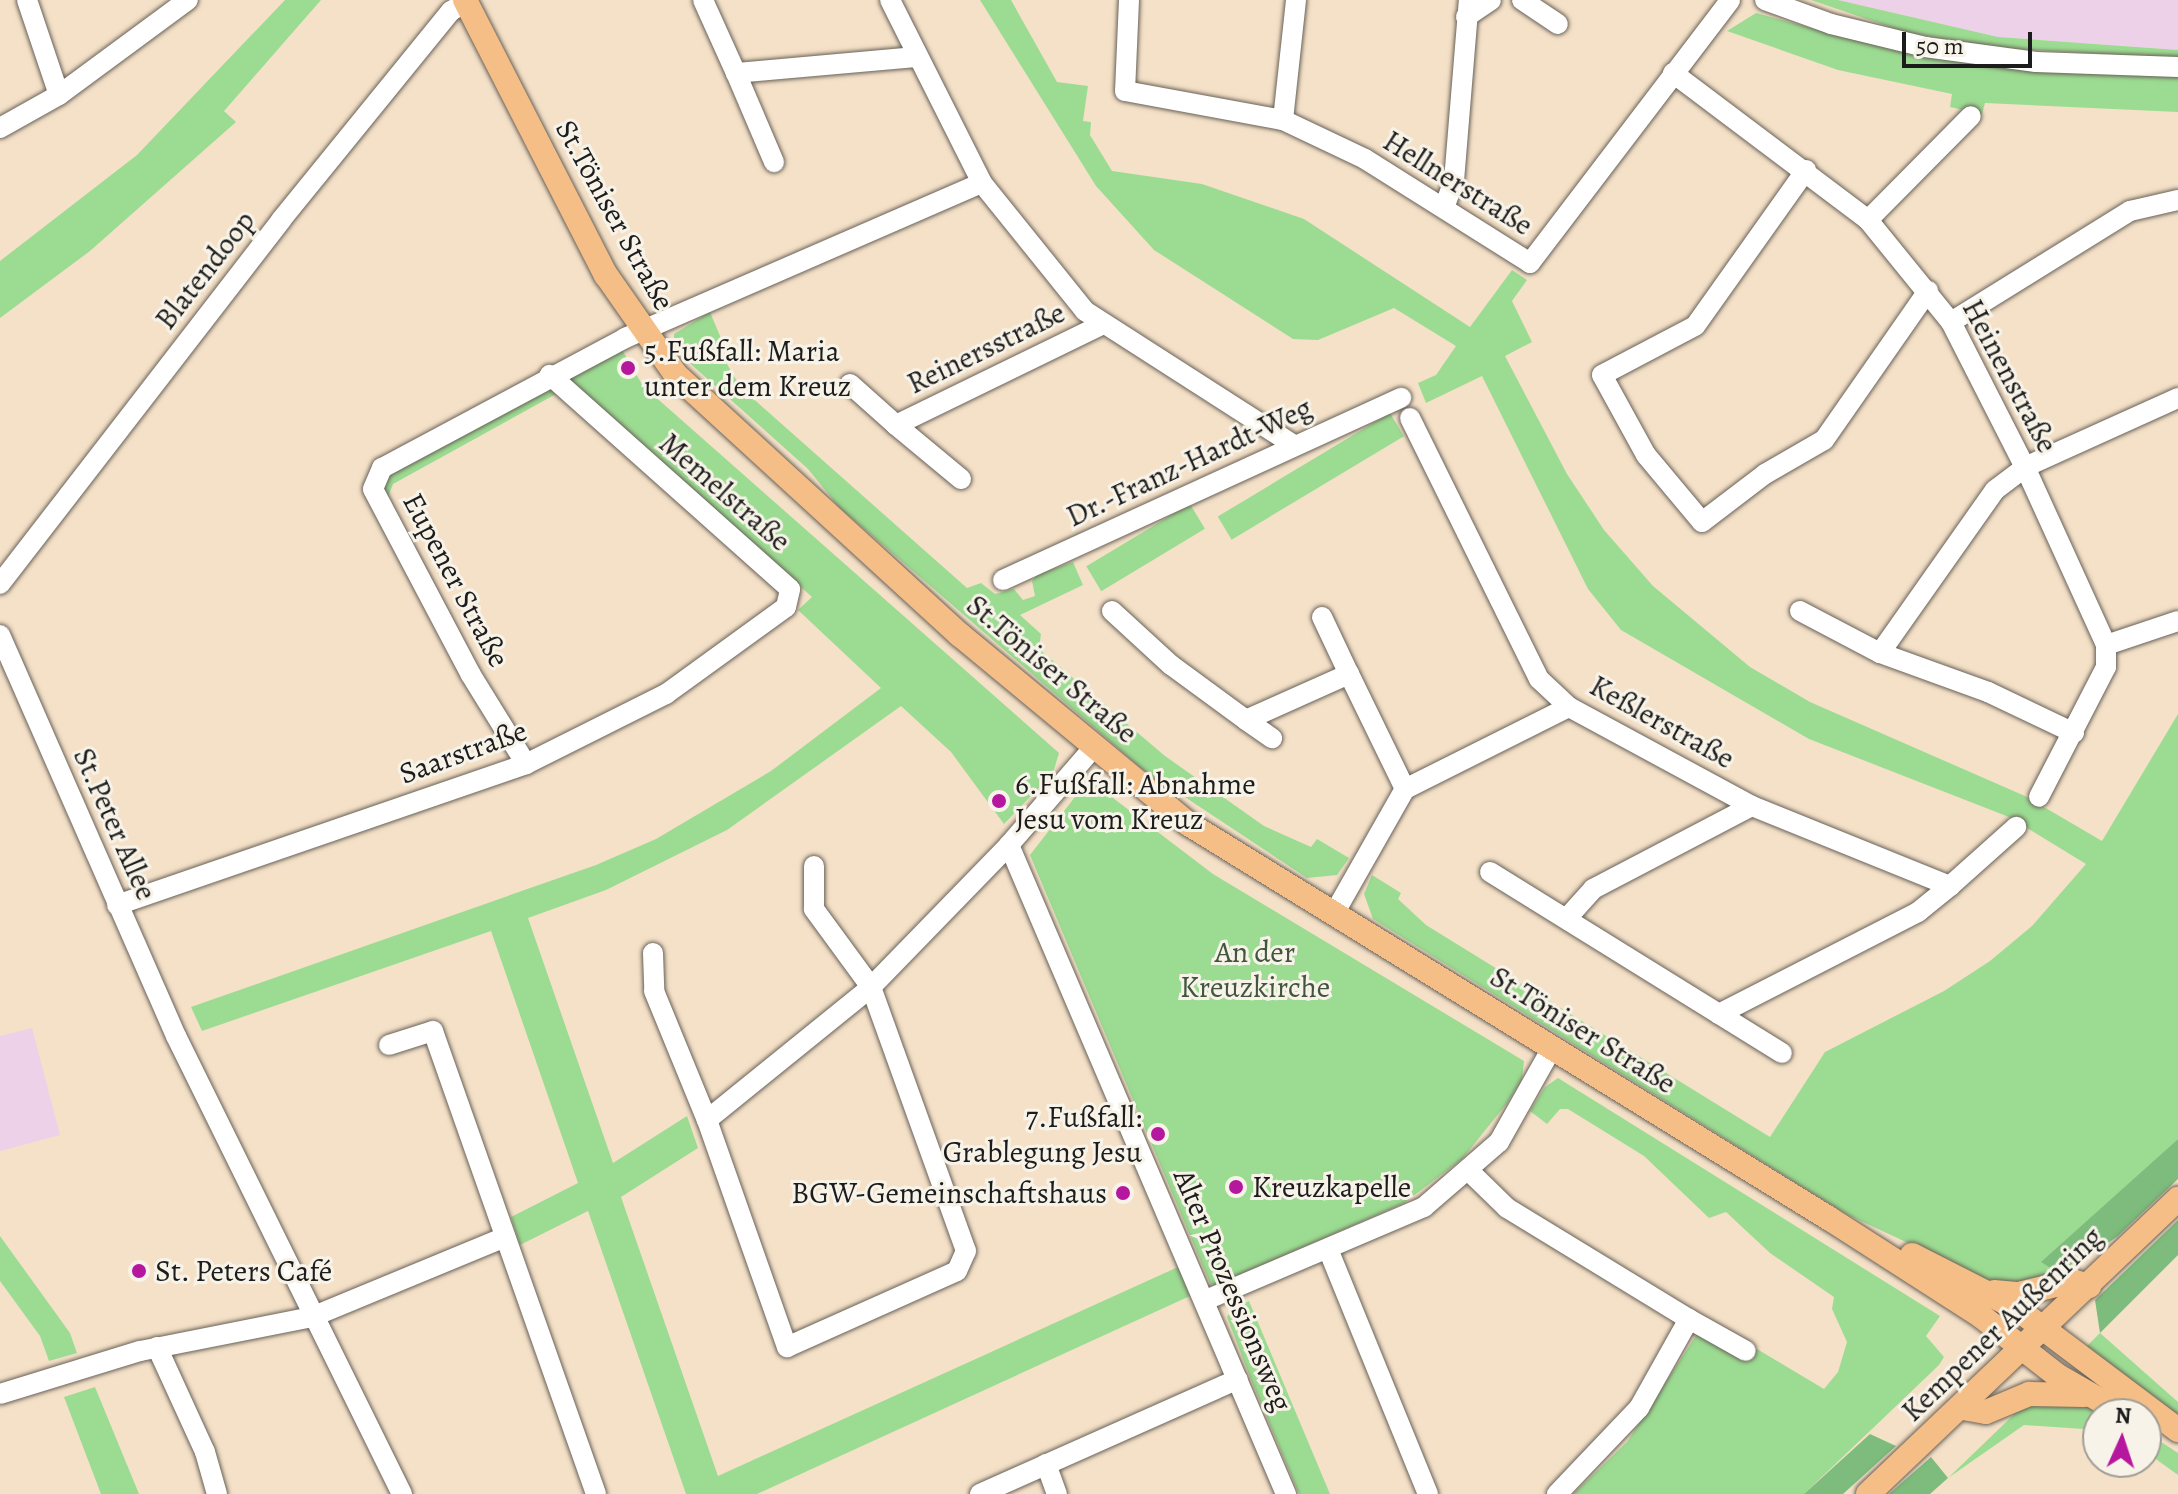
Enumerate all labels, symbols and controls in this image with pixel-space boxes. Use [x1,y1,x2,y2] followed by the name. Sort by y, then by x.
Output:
[1906,16,2036,66] scale bar
[1916,30,1964,62] text: 50 m
[548,114,682,316] street label: St.Töniser Straße
[1376,123,1540,243] street label: Hellnerstraße
[147,203,263,337] street label: Blatendoop
[1955,293,2065,459] street label: Heinenstraße
[901,294,1071,402] street label: Reinersstraße
[644,333,851,404] place label: 5.Fußfall: Maria unter dem Kreuz
[619,359,637,377] marker: 5.Fußfall: Maria unter dem Kreuz
[1061,389,1317,535] street label: Dr.-Franz-Hardt-Weg
[652,425,798,559] street label: Memelstraße
[395,487,517,673] street label: Eupener Straße
[959,587,1145,751] street label: St.Töniser Straße
[1583,668,1741,776] street label: Keßlerstraße
[394,712,532,792] street label: Saarstraße
[65,742,165,906] street label: St.Peter Allee
[1015,766,1256,836] place label: 6.Fußfall: Abnahme Jesu vom Kreuz
[990,792,1008,810] marker: 6.Fußfall: Abnahme Jesu vom Kreuz
[1180,934,1330,1004] park label: An der Kreuzkirche
[1484,959,1682,1101] street label: St.Töniser Straße
[943,1099,1142,1170] place label: 7.Fußfall: Grablegung Jesu
[1149,1125,1167,1143] marker: 7.Fußfall: Grablegung Jesu
[1166,1164,1300,1416] street label: Alter Prozessionsweg
[1252,1169,1411,1205] place label: Kreuzkapelle
[791,1175,1107,1211] place label: BGW-Gemeinschaftshaus
[1227,1178,1245,1196] marker: Kreuzkapelle
[1114,1184,1132,1202] marker: BGW-Gemeinschaftshaus
[1894,1219,2110,1429] street label: Kempener Außenring
[155,1253,333,1289] place label: St. Peters Café
[130,1262,148,1280] marker: St. Peters Café
[2082,1398,2162,1478] north arrow
[2114,1401,2132,1431] text: N

